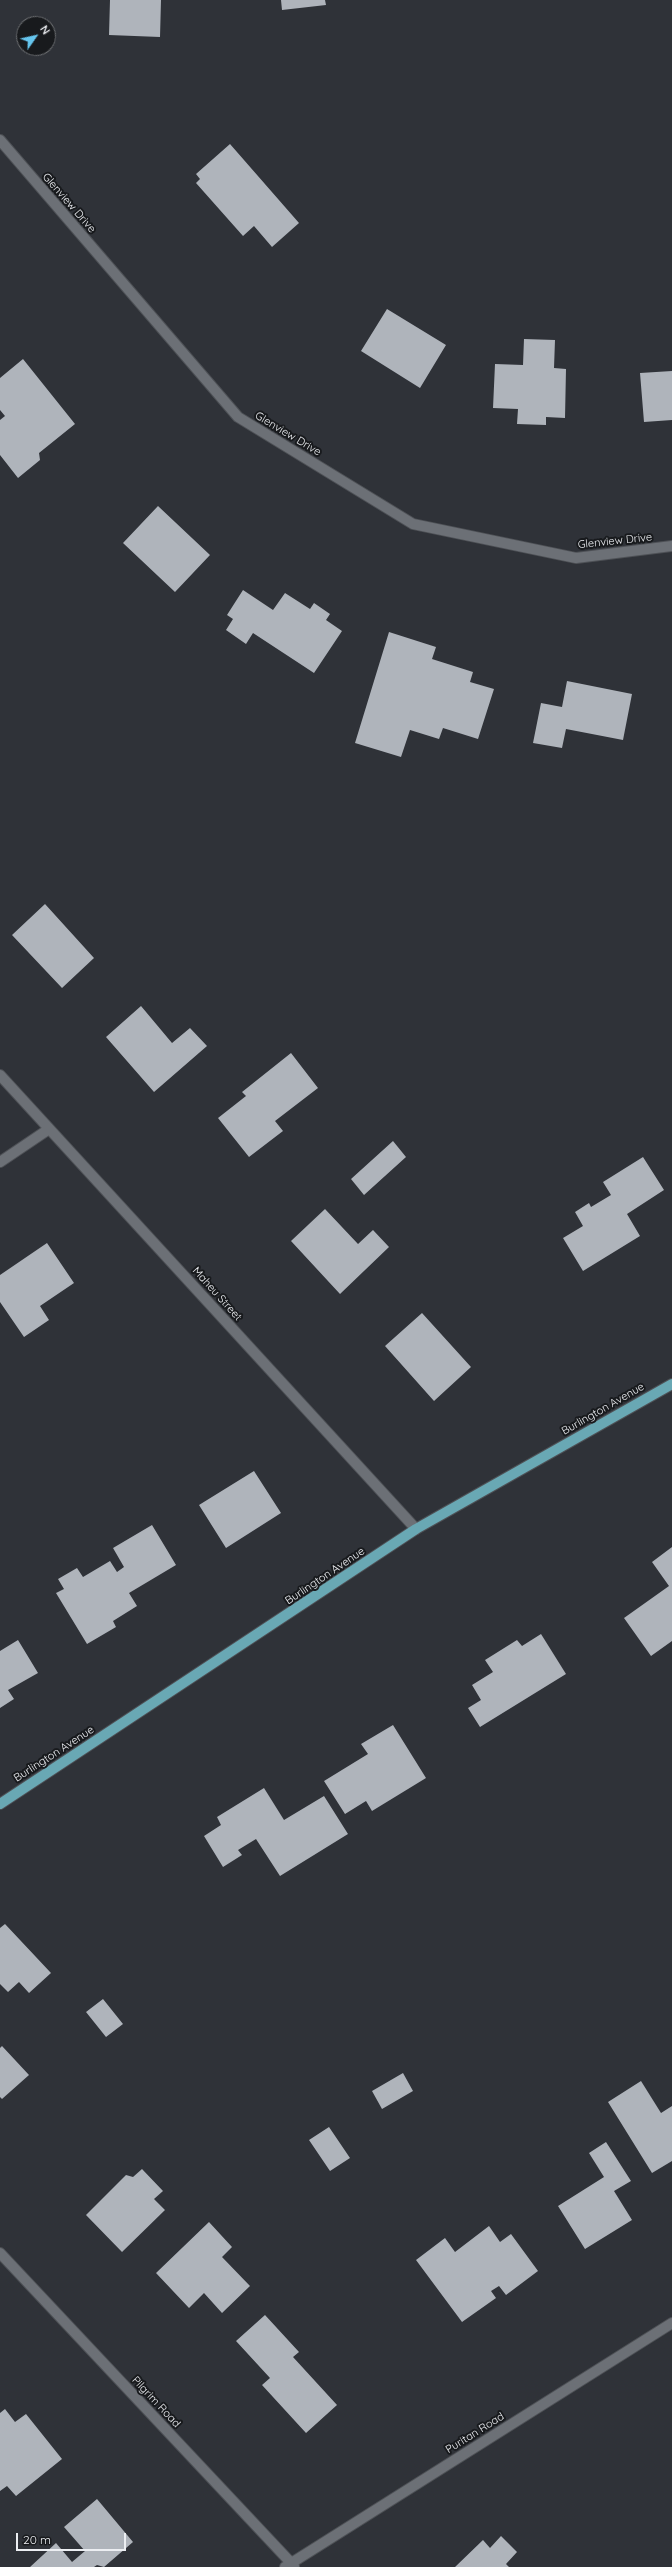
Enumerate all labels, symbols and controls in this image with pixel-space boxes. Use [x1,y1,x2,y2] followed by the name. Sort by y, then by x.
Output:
[16,16,56,56] north arrow
[37,23,53,37] text: N
[40,170,98,236] street label: Glenview Drive
[253,409,323,459] street label: Glenview Drive
[577,531,653,551] street label: Glenview Drive
[189,1264,245,1324] street label: Maheu Street
[559,1380,647,1438] street label: Burlington Avenue
[283,1545,367,1607] street label: Burlington Avenue
[11,1723,97,1785] street label: Burlington Avenue
[129,2374,183,2430] street label: Pilgrim Road
[443,2410,507,2456] street label: Puritan Road
[18,2525,128,2551] scale bar
[23,2532,51,2547] text: 20 m

